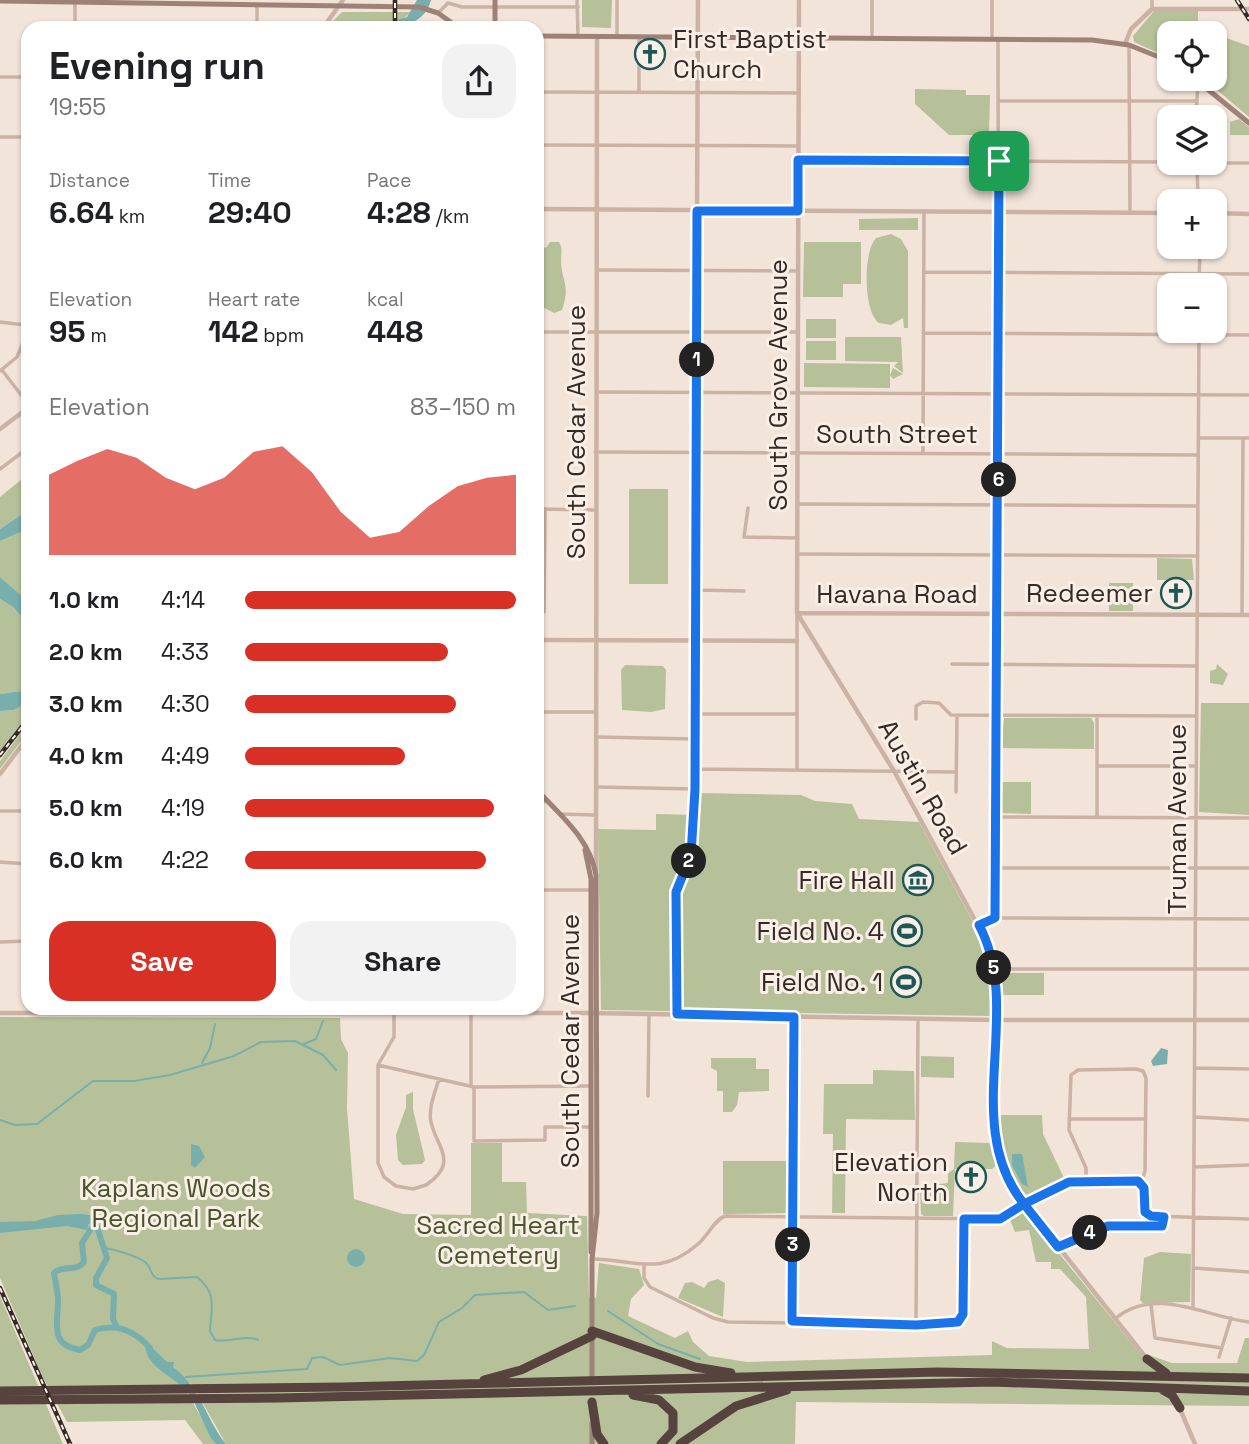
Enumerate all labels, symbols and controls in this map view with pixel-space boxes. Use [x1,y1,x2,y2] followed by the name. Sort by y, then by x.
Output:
[1157,21,1227,343] map controls
[1157,21,1227,91] button: locate
[673,22,827,86] place label: First Baptist Church
[633,37,667,71] church icon: First Baptist Church
[49,42,265,90] text: Evening run
[442,44,516,118] button: share
[49,92,106,122] text: 19:55
[1157,105,1227,175] button: layers
[969,131,1029,191] pin
[980,142,1018,180] icon: arrive
[49,168,130,193] text: Distance
[208,168,251,193] text: Time
[367,168,411,193] text: Pace
[1157,189,1227,259] button: +
[49,193,114,232] text: 6.64
[208,193,292,232] text: 29:40
[367,193,431,232] text: 4:28
[114,204,145,229] text: km
[431,204,469,229] text: /km
[761,259,795,511] street label: South Grove Avenue
[1157,273,1227,343] button: −
[49,287,132,312] text: Elevation
[208,287,300,312] text: Heart rate
[367,287,404,312] text: kcal
[559,305,593,559] street label: South Cedar Avenue
[49,312,86,351] text: 95
[208,312,258,351] text: 142
[367,312,423,351] text: 448
[86,323,107,348] text: m
[258,323,304,348] text: bpm
[680,342,714,378] pin: 1
[692,347,701,372] text: 1
[49,392,150,422] text: Elevation
[410,392,516,422] text: 83–150 m
[816,417,978,451] street label: South Street
[982,462,1016,498] pin: 6
[993,467,1004,492] text: 6
[1026,576,1153,610] place label: Redeemer
[1159,576,1193,610] church icon: Redeemer
[816,577,978,611] street label: Havana Road
[49,585,119,615] text: 1.0 km
[161,585,205,615] text: 4:14
[49,637,123,667] text: 2.0 km
[161,637,209,667] text: 4:33
[49,689,123,719] text: 3.0 km
[161,689,210,719] text: 4:30
[871,713,975,861] street label: Austin Road
[1160,724,1194,914] street label: Truman Avenue
[49,741,124,771] text: 4.0 km
[161,741,210,771] text: 4:49
[49,793,123,823] text: 5.0 km
[161,793,205,823] text: 4:19
[672,844,706,878] pin: 2
[49,845,123,875] text: 6.0 km
[161,845,209,875] text: 4:22
[683,848,694,873] text: 2
[798,863,895,897] place label: Fire Hall
[901,863,935,897] museum icon: Fire Hall
[553,914,587,1168] street label: South Cedar Avenue
[757,914,884,948] place label: Field No. 4
[890,914,924,948] sports icon: Field No. 4
[49,921,276,1001] button: Save
[290,921,516,1001] button: Share
[976,950,1012,986] pin: 5
[988,955,999,980] text: 5
[761,965,883,999] place label: Field No. 1
[889,965,923,999] sports icon: Field No. 1
[834,1145,948,1209] place label: Elevation North
[954,1160,988,1194] church icon: Elevation North
[81,1171,271,1235] park label: Kaplans Woods Regional Park
[416,1208,580,1272] park label: Sacred Heart Cemetery
[1072,1216,1108,1250] pin: 4
[1083,1220,1096,1245] text: 4
[776,1228,810,1262] pin: 3
[787,1232,798,1257] text: 3

